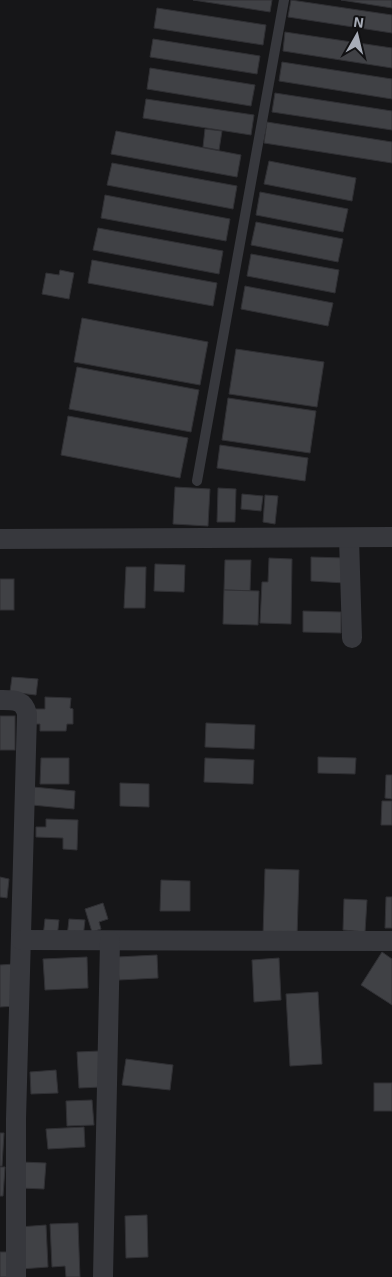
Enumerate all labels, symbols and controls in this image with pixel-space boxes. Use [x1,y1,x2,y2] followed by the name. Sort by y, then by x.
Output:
[332,10,382,60] north arrow
[353,13,365,31] text: N

